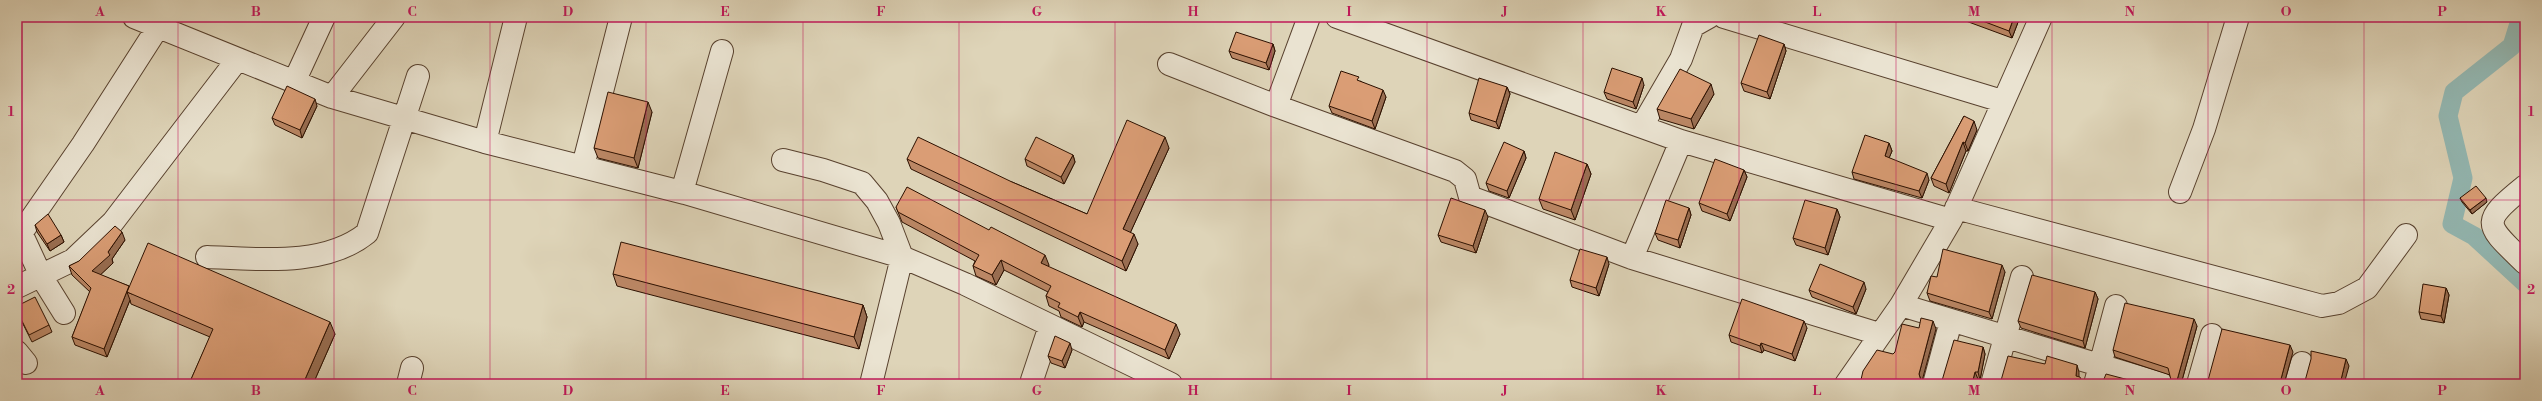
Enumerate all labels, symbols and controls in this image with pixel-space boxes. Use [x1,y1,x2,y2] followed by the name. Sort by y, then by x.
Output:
[94,4,105,20] text: A
[251,4,261,20] text: B
[407,4,417,20] text: C
[563,4,573,20] text: D
[720,4,730,20] text: E
[876,4,886,20] text: F
[1032,4,1043,20] text: G
[1188,4,1199,20] text: H
[1346,4,1352,20] text: I
[1500,4,1508,20] text: J
[1656,4,1667,20] text: K
[1813,4,1822,20] text: L
[1968,4,1980,20] text: M
[2125,4,2136,20] text: N
[2281,4,2292,20] text: O
[2437,4,2447,20] text: P
[8,104,15,120] text: 1
[2528,104,2535,120] text: 1
[7,282,15,298] text: 2
[2527,282,2535,298] text: 2
[94,383,105,399] text: A
[251,383,261,399] text: B
[407,383,417,399] text: C
[563,383,573,399] text: D
[720,383,730,399] text: E
[876,383,886,399] text: F
[1032,383,1043,399] text: G
[1188,383,1199,399] text: H
[1346,383,1352,399] text: I
[1500,383,1508,399] text: J
[1656,383,1667,399] text: K
[1813,383,1822,399] text: L
[1968,383,1980,399] text: M
[2125,383,2136,399] text: N
[2281,383,2292,399] text: O
[2437,383,2447,399] text: P

